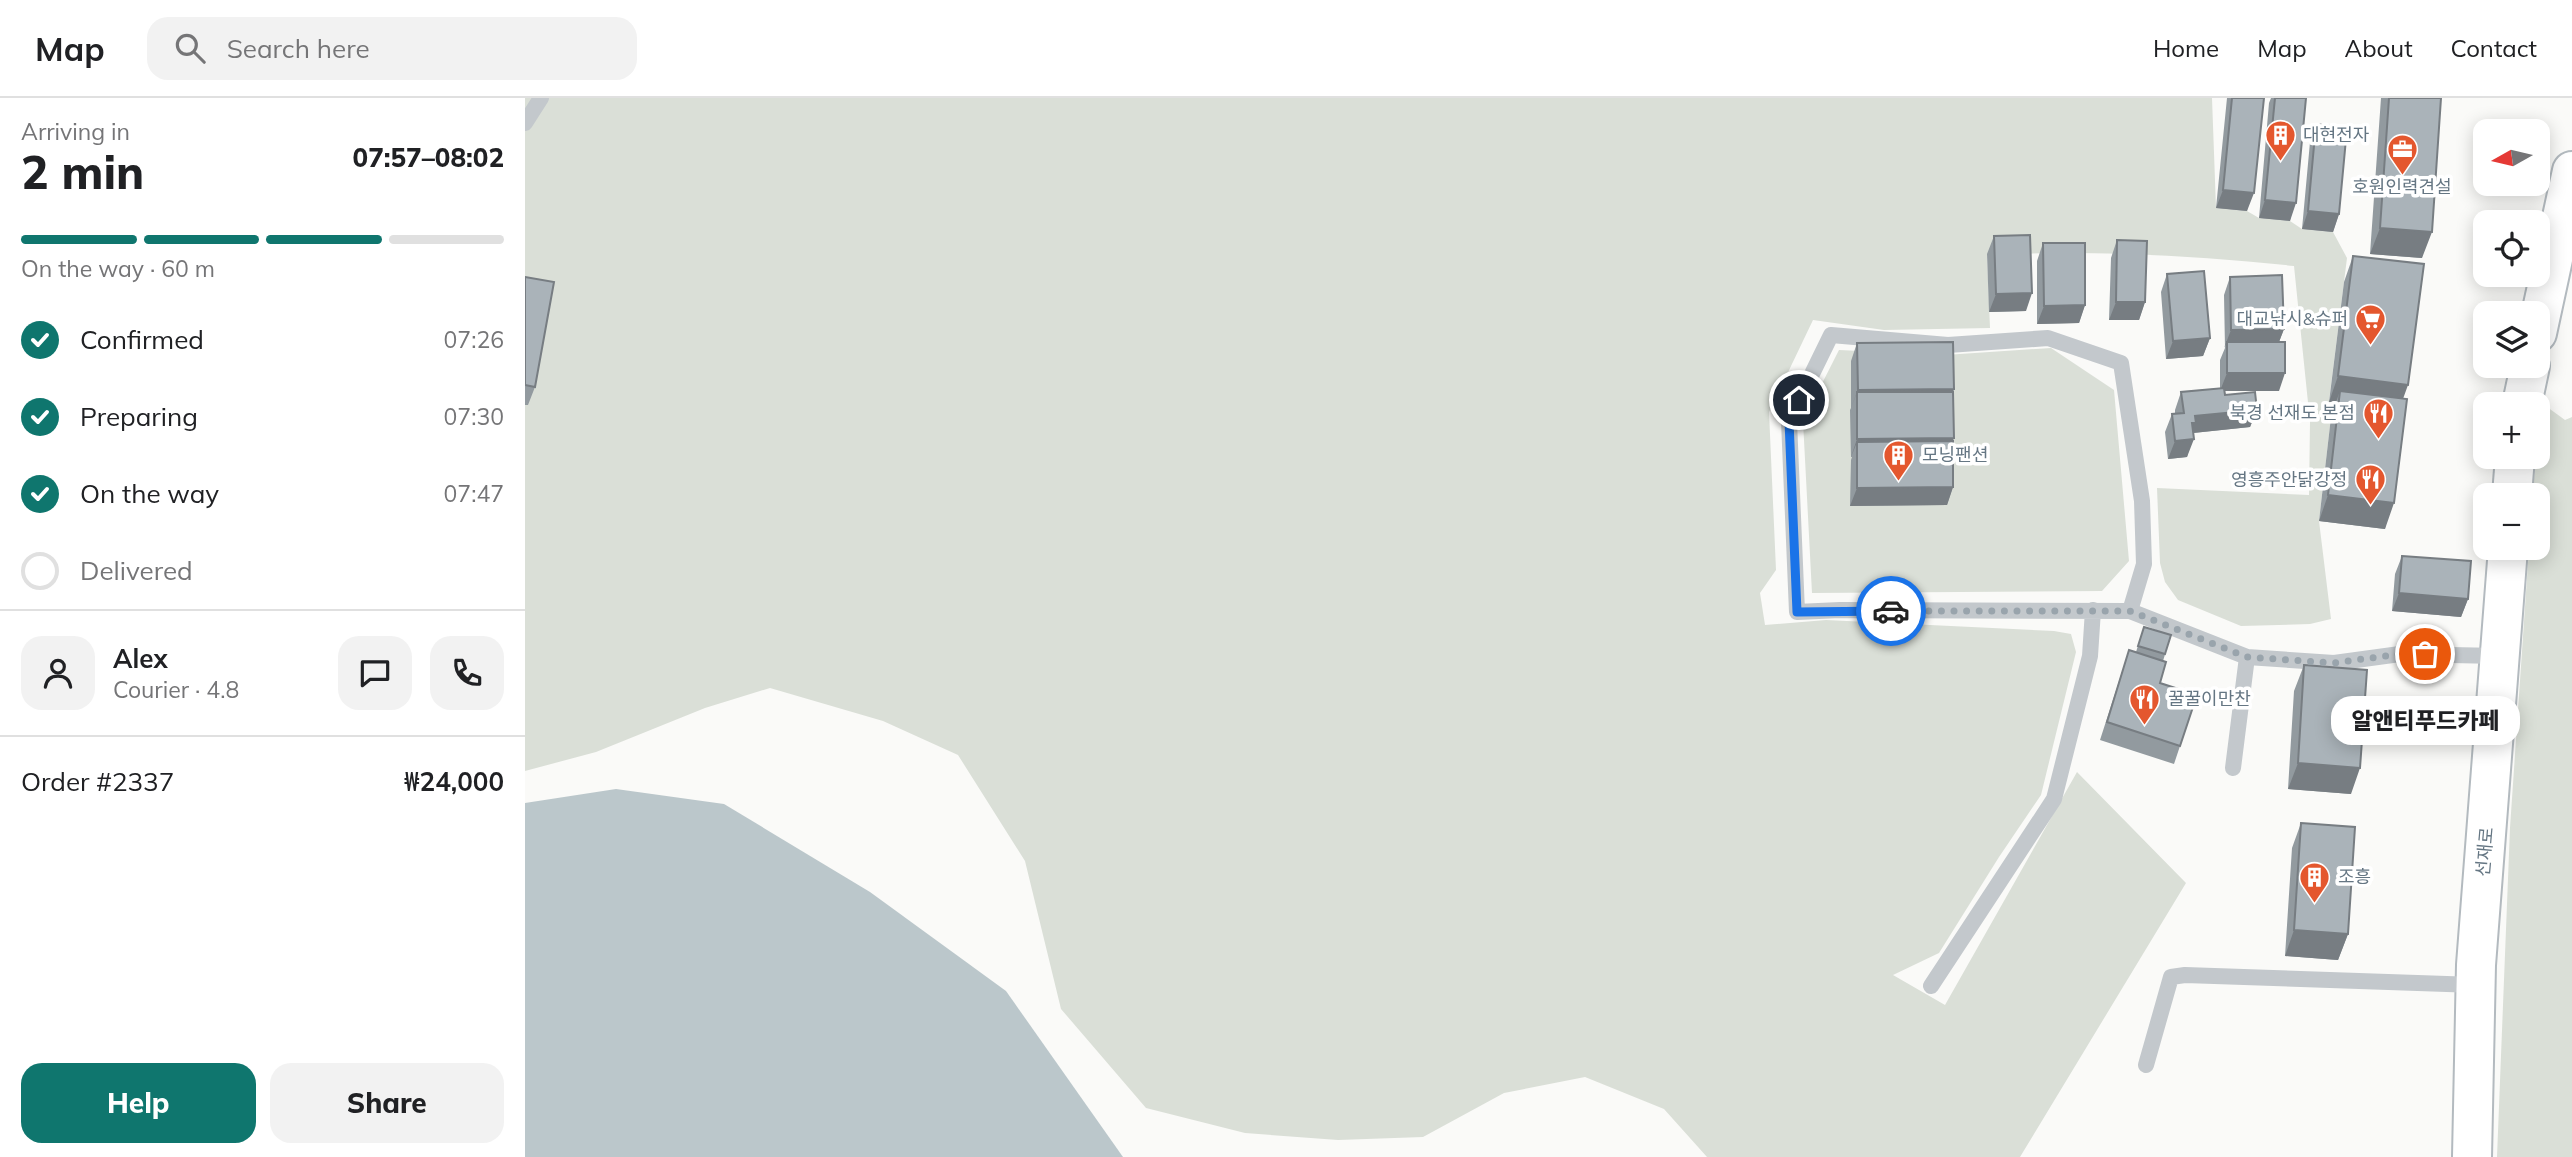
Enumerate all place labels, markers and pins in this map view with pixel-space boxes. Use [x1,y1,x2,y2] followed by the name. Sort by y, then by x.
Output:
[2263,118,2297,162] building icon: 대현전자
[2303,123,2370,146] place label: 대현전자
[2385,132,2419,176] office icon: 호원인력견설
[2352,175,2452,198] place label: 호원인력견설
[2354,302,2388,346] supermarket icon: 대교낚시&슈퍼
[2237,307,2348,330] place label: 대교낚시&슈퍼
[1769,370,1829,430] pin
[2361,396,2395,440] restaurant icon: 북경 선재도 본점
[2230,401,2355,424] place label: 북경 선재도 본점
[1882,438,1916,482] building icon: 모닝팬션
[1922,443,1988,466] place label: 모닝팬션
[2353,463,2387,507] restaurant icon: 영흥주안닭강정
[2231,468,2347,491] place label: 영흥주안닭강정
[2395,624,2455,684] pin
[2128,682,2162,726] restaurant icon: 꿀꿀이만찬
[2168,687,2251,710] place label: 꿀꿀이만찬
[2331,696,2519,745] callout: 알앤티푸드카페
[2298,860,2332,904] building icon: 조흥
[2338,865,2371,888] place label: 조흥

